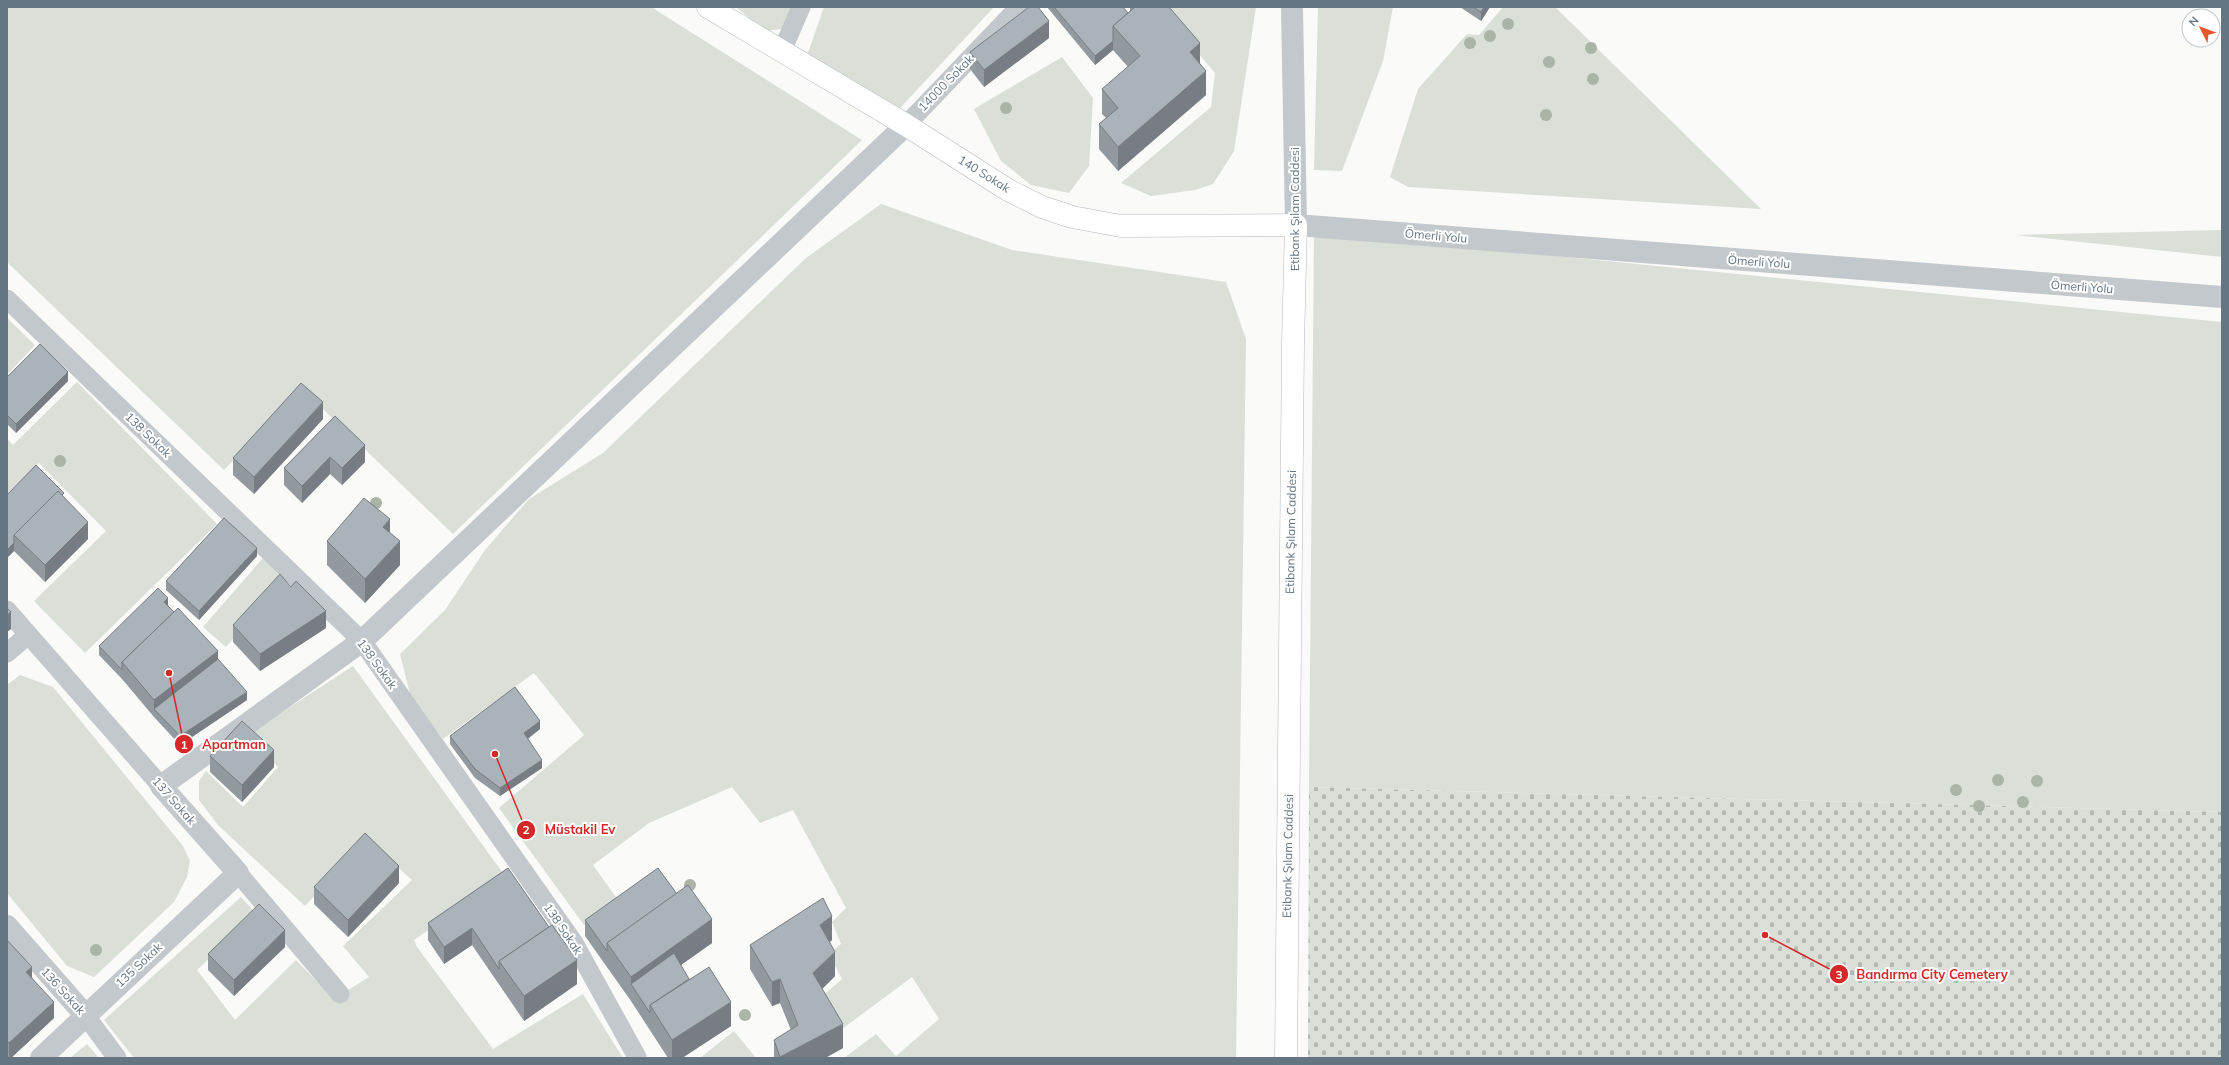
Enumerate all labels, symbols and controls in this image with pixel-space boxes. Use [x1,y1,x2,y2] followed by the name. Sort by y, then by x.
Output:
[2181,8,2221,48] north arrow
[2186,14,2202,29] text: N
[915,51,977,114] street label: 14000 Sokak
[1287,147,1302,271] street label: Etibank Şılam Caddesi
[955,152,1014,196] street label: 140 Sokak
[1404,225,1468,246] street label: Ömerli Yolu
[1727,252,1791,271] street label: Ömerli Yolu
[2050,277,2114,296] street label: Ömerli Yolu
[122,409,175,461] street label: 138 Sokak
[1282,470,1299,594] street label: Etibank Şılam Caddesi
[354,636,401,692] street label: 138 Sokak
[174,732,274,757] callout: Apartman
[202,736,266,752] text: Apartman
[180,737,188,752] text: 1
[150,774,200,828] street label: 137 Sokak
[1279,794,1296,918] street label: Etibank Şılam Caddesi
[516,817,623,842] callout: Müstakil Ev
[545,821,616,837] text: Müstakil Ev
[522,822,530,837] text: 2
[541,900,586,958] street label: 138 Sokak
[112,939,166,990] street label: 135 Sokak
[1829,962,2016,987] callout: Bandırma City Cemetery
[38,964,89,1018] street label: 136 Sokak
[1856,966,2009,983] text: Bandırma City Cemetery
[1835,967,1843,982] text: 3

